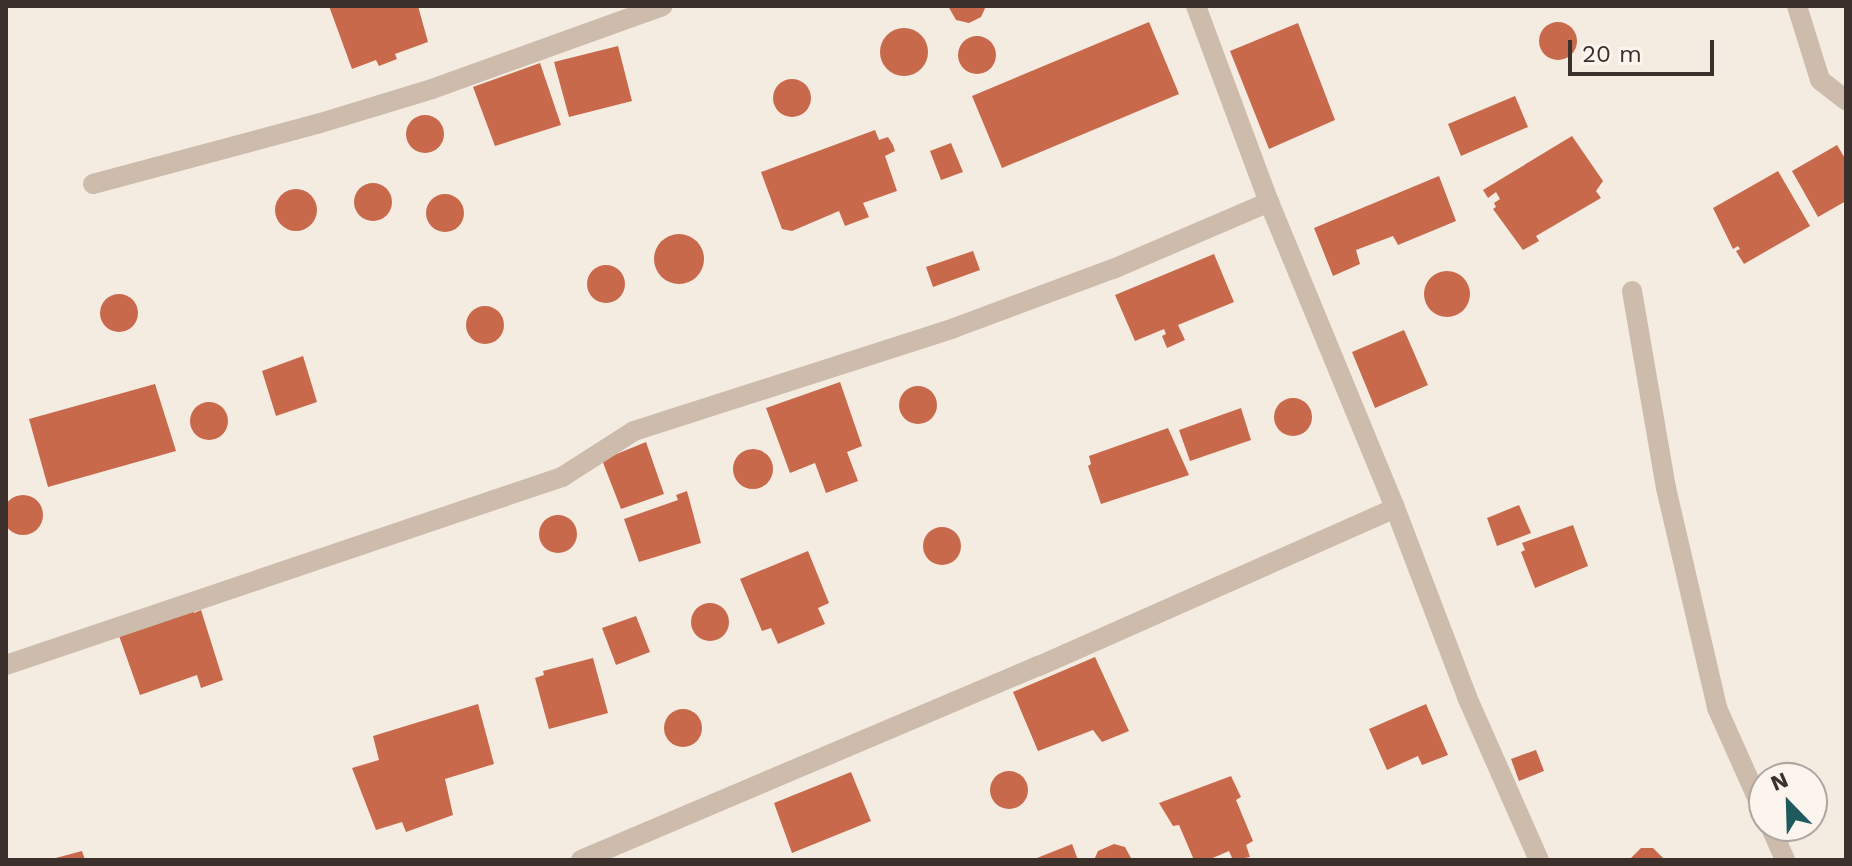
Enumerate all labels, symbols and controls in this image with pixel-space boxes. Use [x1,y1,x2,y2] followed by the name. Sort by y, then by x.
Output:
[1572,24,1718,74] scale bar
[1582,40,1642,68] text: 20 m
[1748,762,1828,842] north arrow
[1767,767,1792,796] text: N

